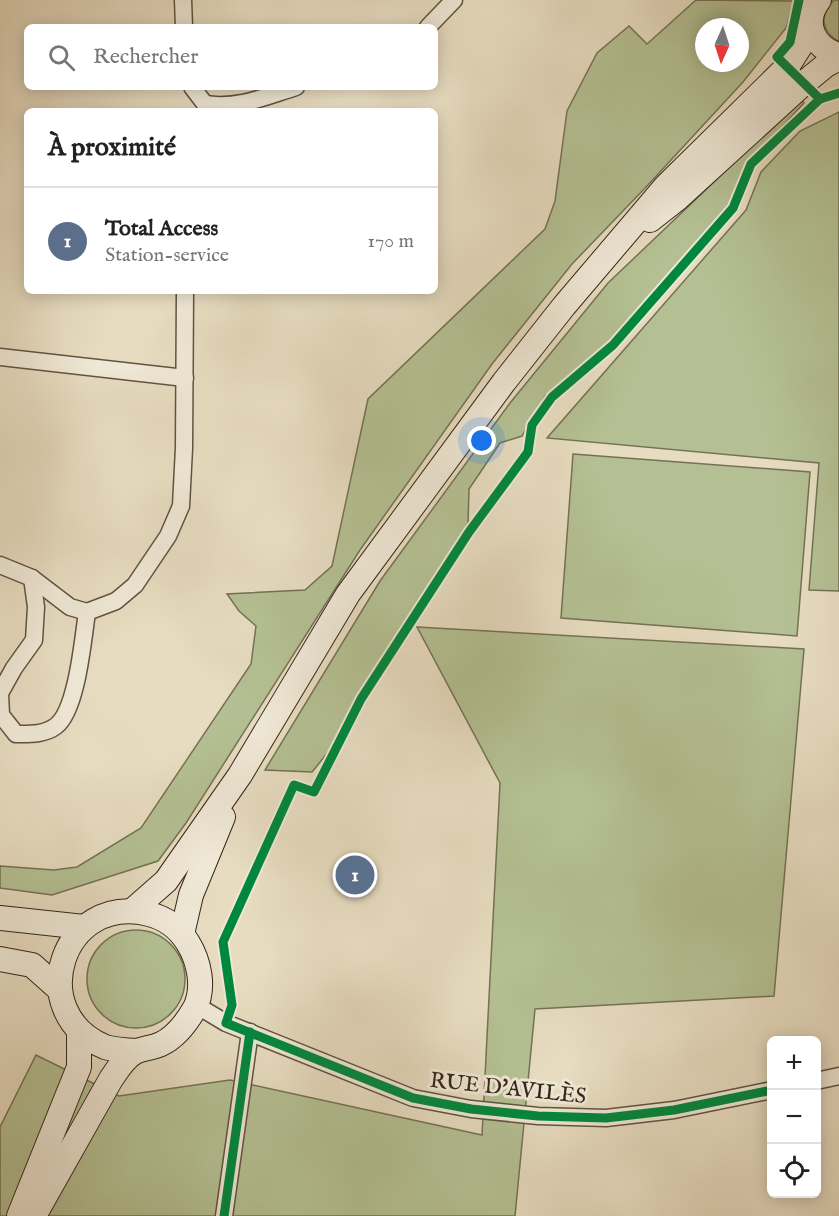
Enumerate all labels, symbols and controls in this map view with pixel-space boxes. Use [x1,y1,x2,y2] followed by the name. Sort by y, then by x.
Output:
[695,18,749,72] north arrow
[24,24,438,90] search box
[45,41,78,74] icon: search
[93,43,198,71] text: Rechercher
[48,131,176,164] text: À proximité
[105,215,218,243] text: Total Access
[64,229,71,254] text: 1
[368,229,414,254] text: 170 m
[105,243,229,268] text: Station-service
[467,426,496,455] your location
[336,852,374,898] pin: 1
[767,1036,821,1198] map controls
[767,1036,821,1090] button: +
[428,1067,588,1111] street label: RUE D'AVILÈS
[767,1090,821,1144] button: −
[767,1144,821,1198] button: locate

